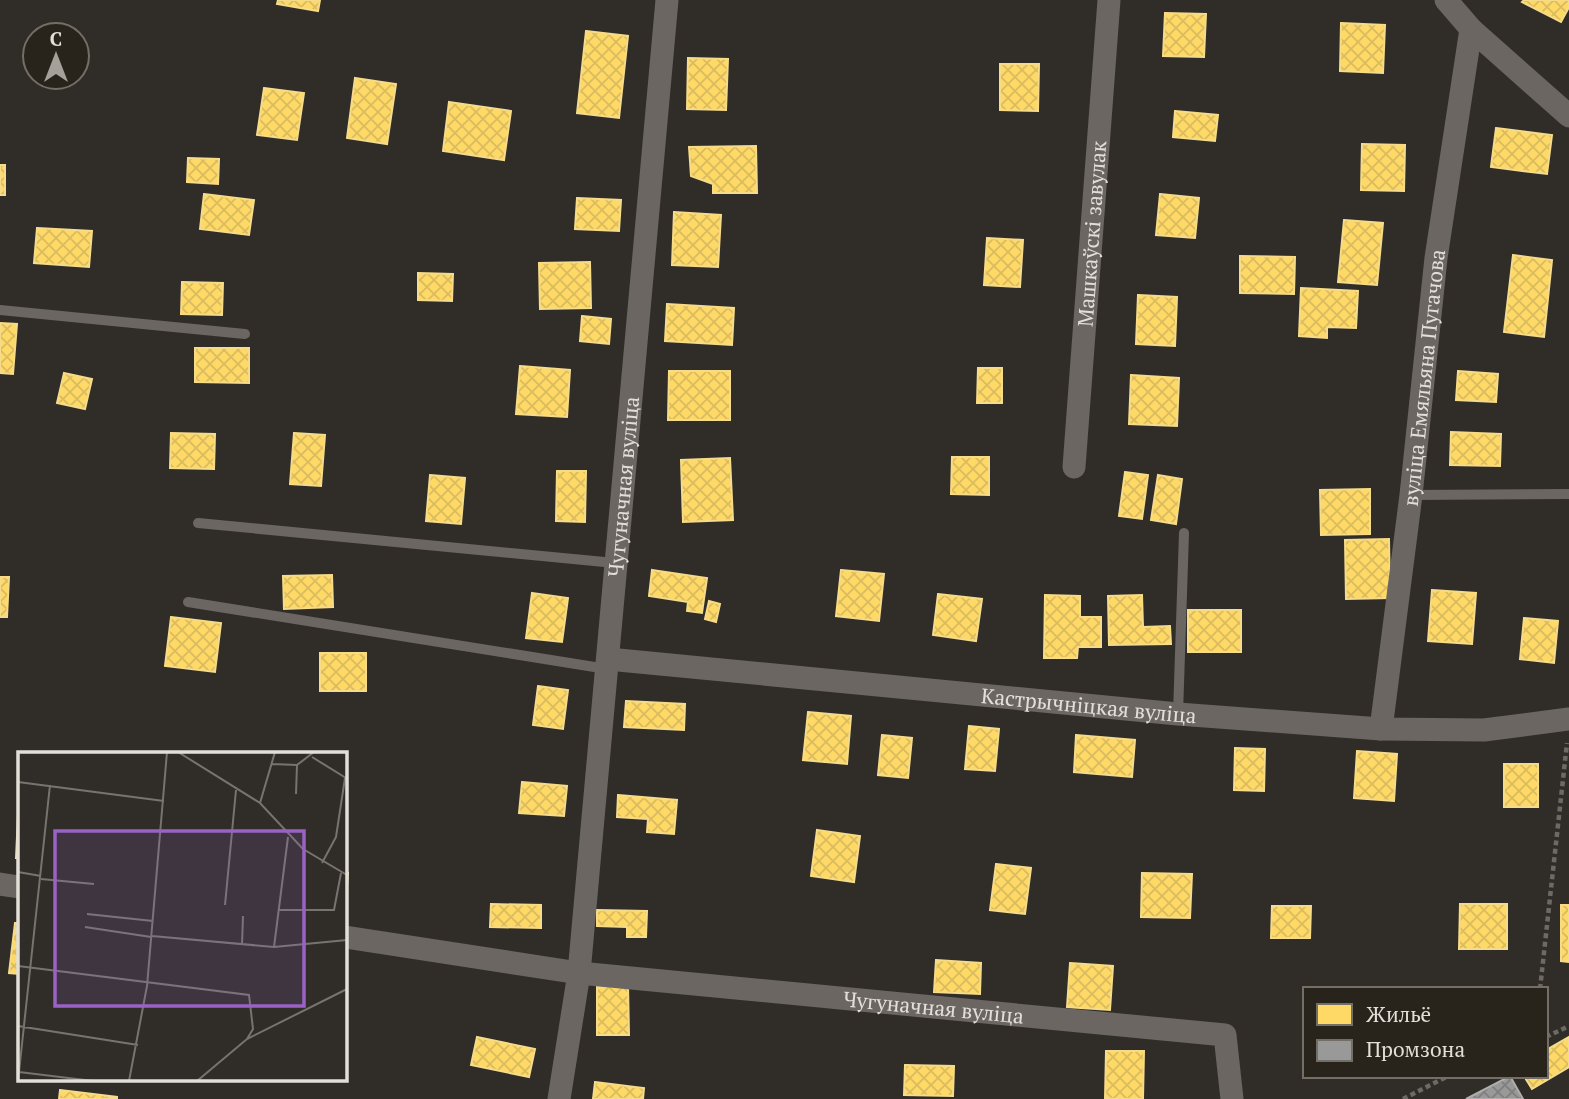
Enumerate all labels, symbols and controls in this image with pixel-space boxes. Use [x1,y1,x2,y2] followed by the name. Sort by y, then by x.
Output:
[21,21,91,91] north arrow
[50,26,62,51] text: С
[1071,139,1112,328] street label: Машкаўскі завулак
[1396,247,1451,508] street label: вуліца Емяльяна Пугачова
[601,395,645,578] street label: Чугуначная вуліца
[980,681,1198,729] street label: Кастрычніцкая вуліца
[18,752,346,1082] inset map
[842,984,1025,1030] street label: Чугуначная вуліца
[1303,987,1548,1078] legend
[1366,1000,1431,1028] text: Жильё
[1366,1035,1465,1063] text: Промзона

